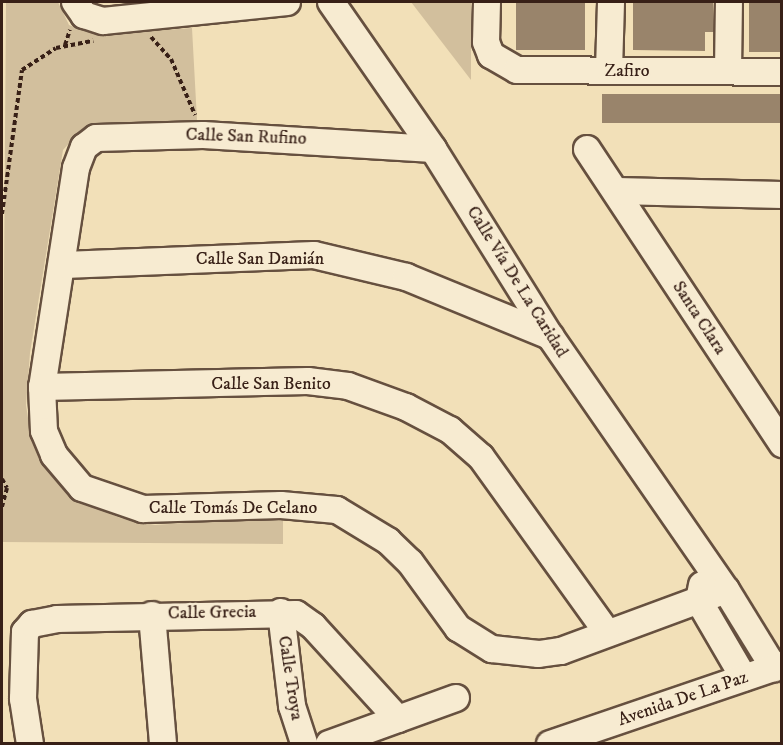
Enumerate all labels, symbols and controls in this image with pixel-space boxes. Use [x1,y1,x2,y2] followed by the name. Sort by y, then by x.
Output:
[605,60,649,82] street label: Zafiro
[185,124,307,150] street label: Calle San Rufino
[462,202,572,362] street label: Calle Vía De La Caridad
[196,248,324,270] street label: Calle San Damián
[667,277,731,359] street label: Santa Clara
[211,373,331,395] street label: Calle San Benito
[149,497,317,519] street label: Calle Tomás De Celano
[168,601,256,625] street label: Calle Grecia
[273,634,307,722] street label: Calle Troya
[615,667,751,731] street label: Avenida De La Paz

